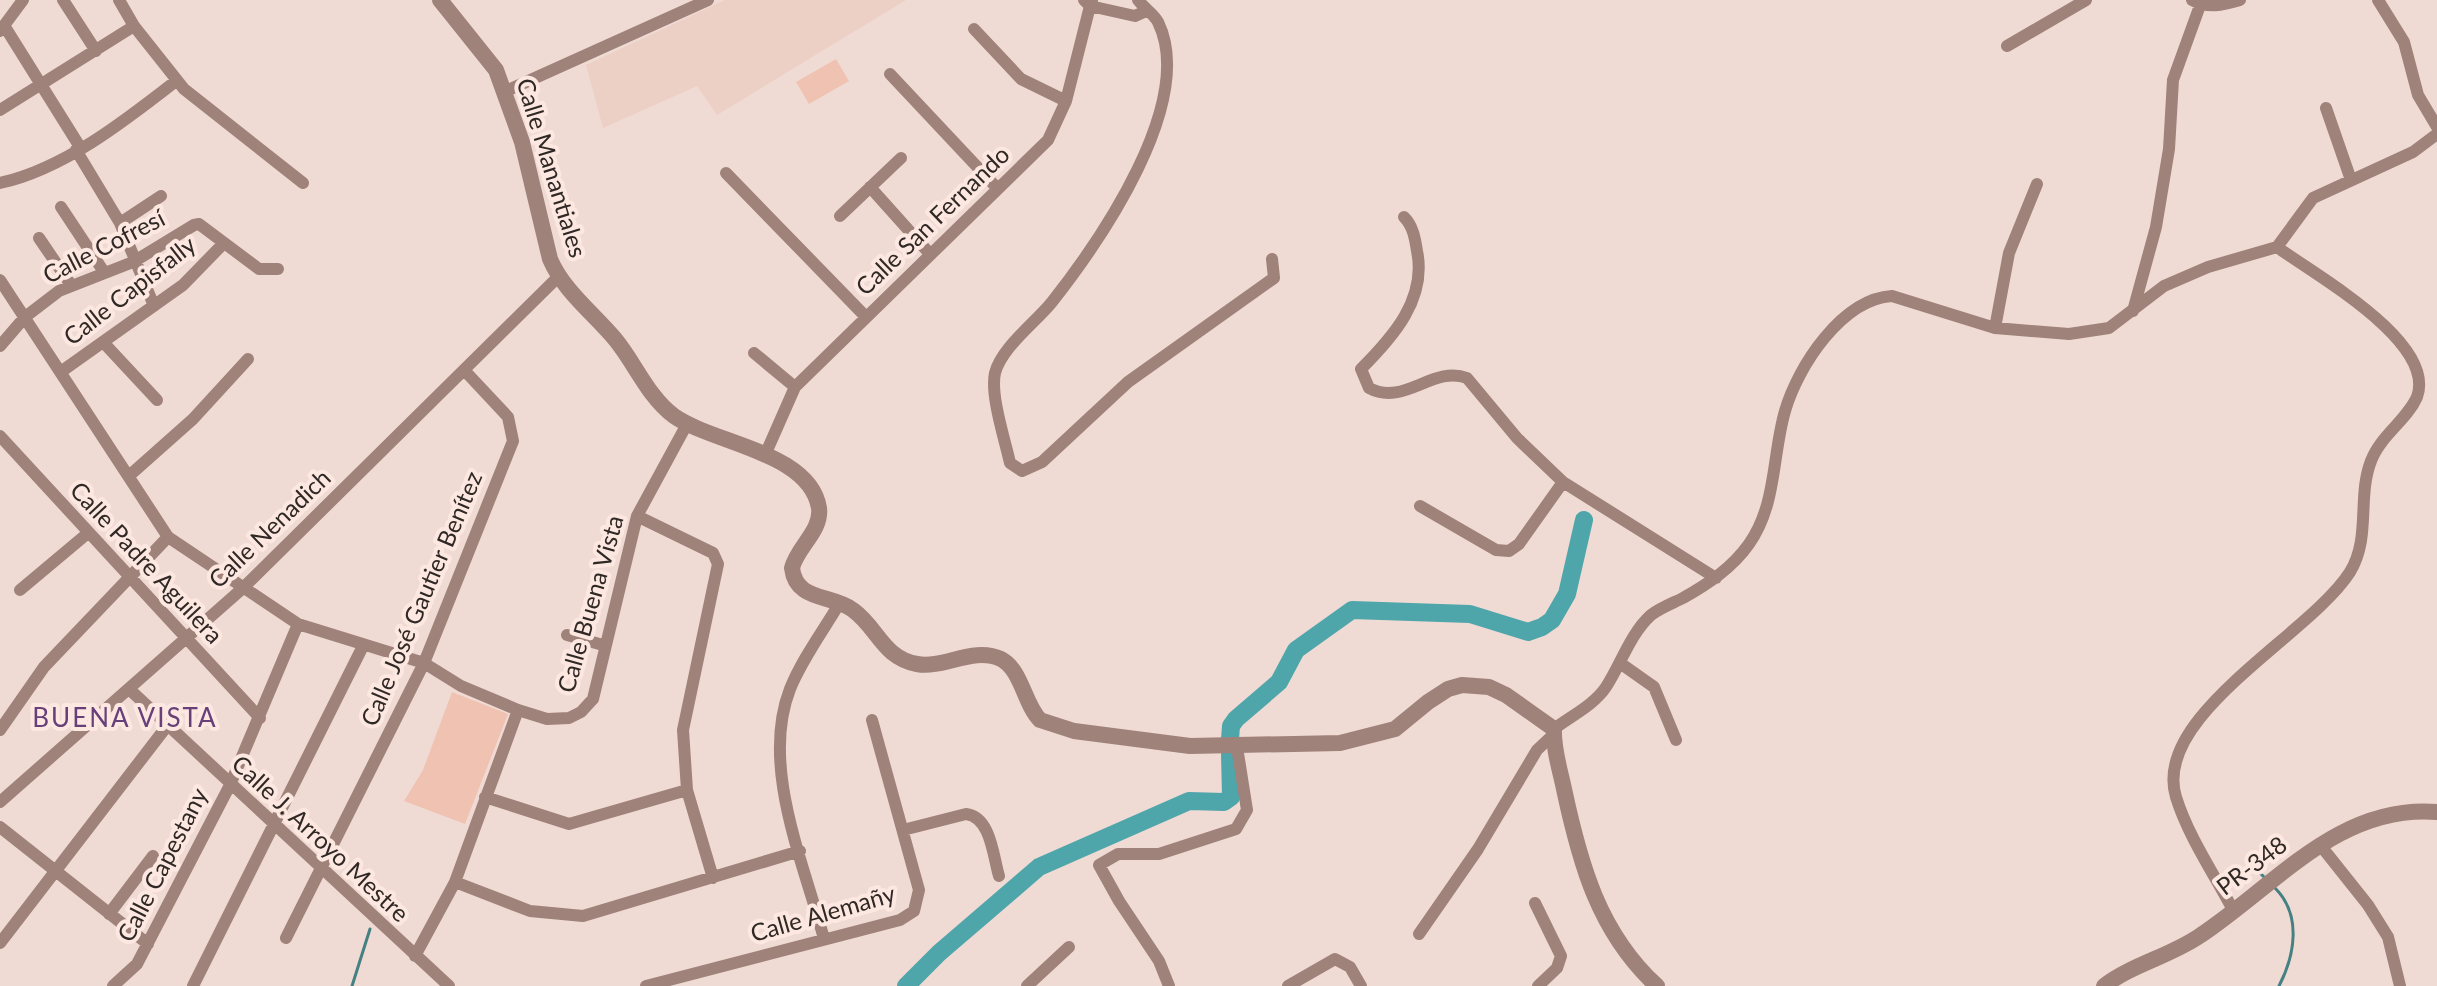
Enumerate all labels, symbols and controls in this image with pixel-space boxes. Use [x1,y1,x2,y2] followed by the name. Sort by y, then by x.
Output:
[511,74,593,261] street label: Calle Manantiales
[849,139,1015,301] street label: Calle San Fernando
[38,202,170,289] street label: Calle Cofresí
[57,229,201,350] street label: Calle Capisfally
[202,463,336,593] street label: Calle Nenadich
[354,467,488,730] street label: Calle José Gautier Benítez
[65,475,229,649] street label: Calle Padre Aguilera
[550,512,629,696] street label: Calle Buena Vista
[32,701,218,733] district label: BUENA VISTA
[227,749,415,927] street label: Calle J. Arroyo Mestre
[110,782,213,946] street label: Calle Capestany
[2210,829,2292,900] street label: PR-348
[747,878,899,947] street label: Calle Alemañy

